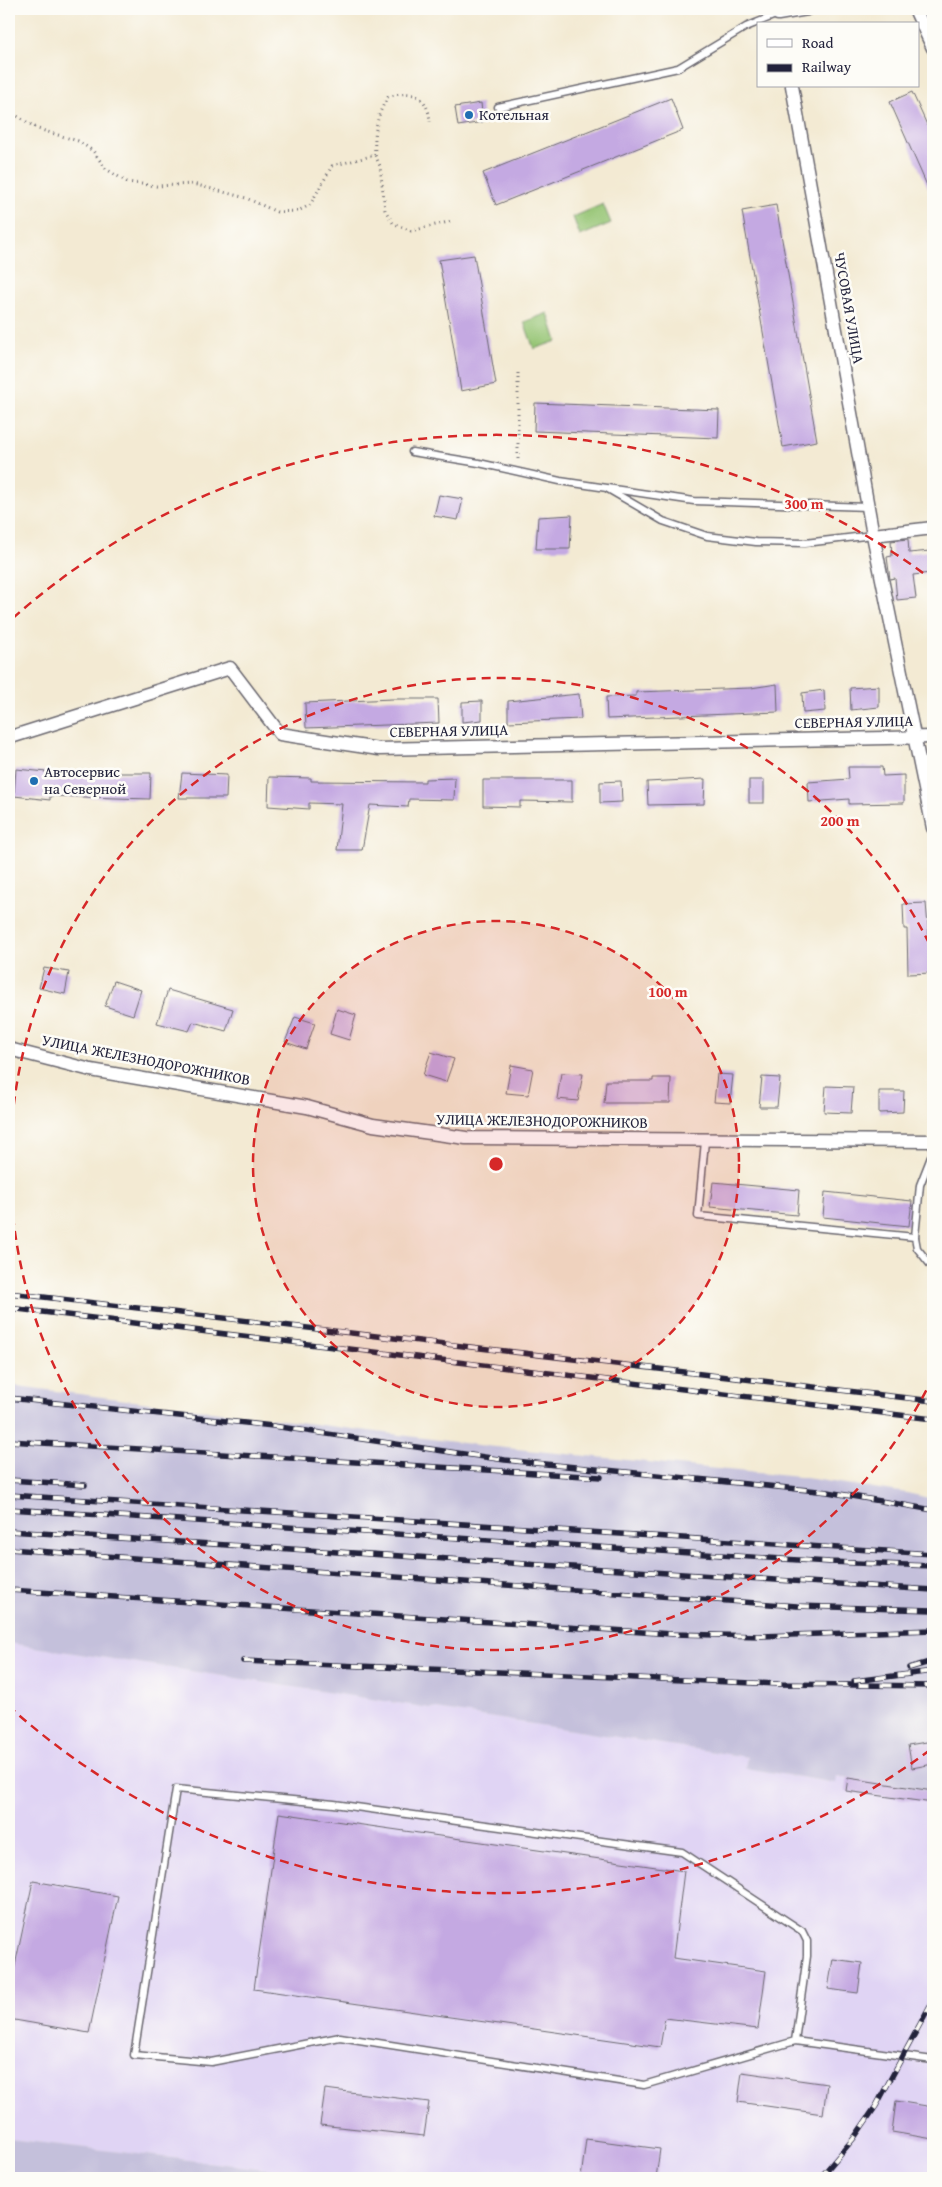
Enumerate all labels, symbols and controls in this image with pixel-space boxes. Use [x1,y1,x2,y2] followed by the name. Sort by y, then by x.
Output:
[757,22,920,88] legend
[802,32,833,53] text: Road
[802,56,852,77] text: Railway
[479,104,549,125] place label: Котельная
[463,109,475,121] marker: Котельная
[829,251,870,365] street label: ЧУСОВАЯ УЛИЦА
[784,493,824,514] text: 300 m
[795,710,913,733] street label: СЕВЕРНАЯ УЛИЦА
[390,719,508,742] street label: СЕВЕРНАЯ УЛИЦА
[44,761,126,799] place label: Автосервис на Северной
[28,775,40,787] marker: Автосервис на Северной
[820,810,860,831] text: 200 m
[648,981,688,1002] text: 100 m
[40,1029,252,1090] street label: УЛИЦА ЖЕЛЕЗНОДОРОЖНИКОВ
[436,1108,648,1133] street label: УЛИЦА ЖЕЛЕЗНОДОРОЖНИКОВ
[487,1155,505,1173] centre of rings

